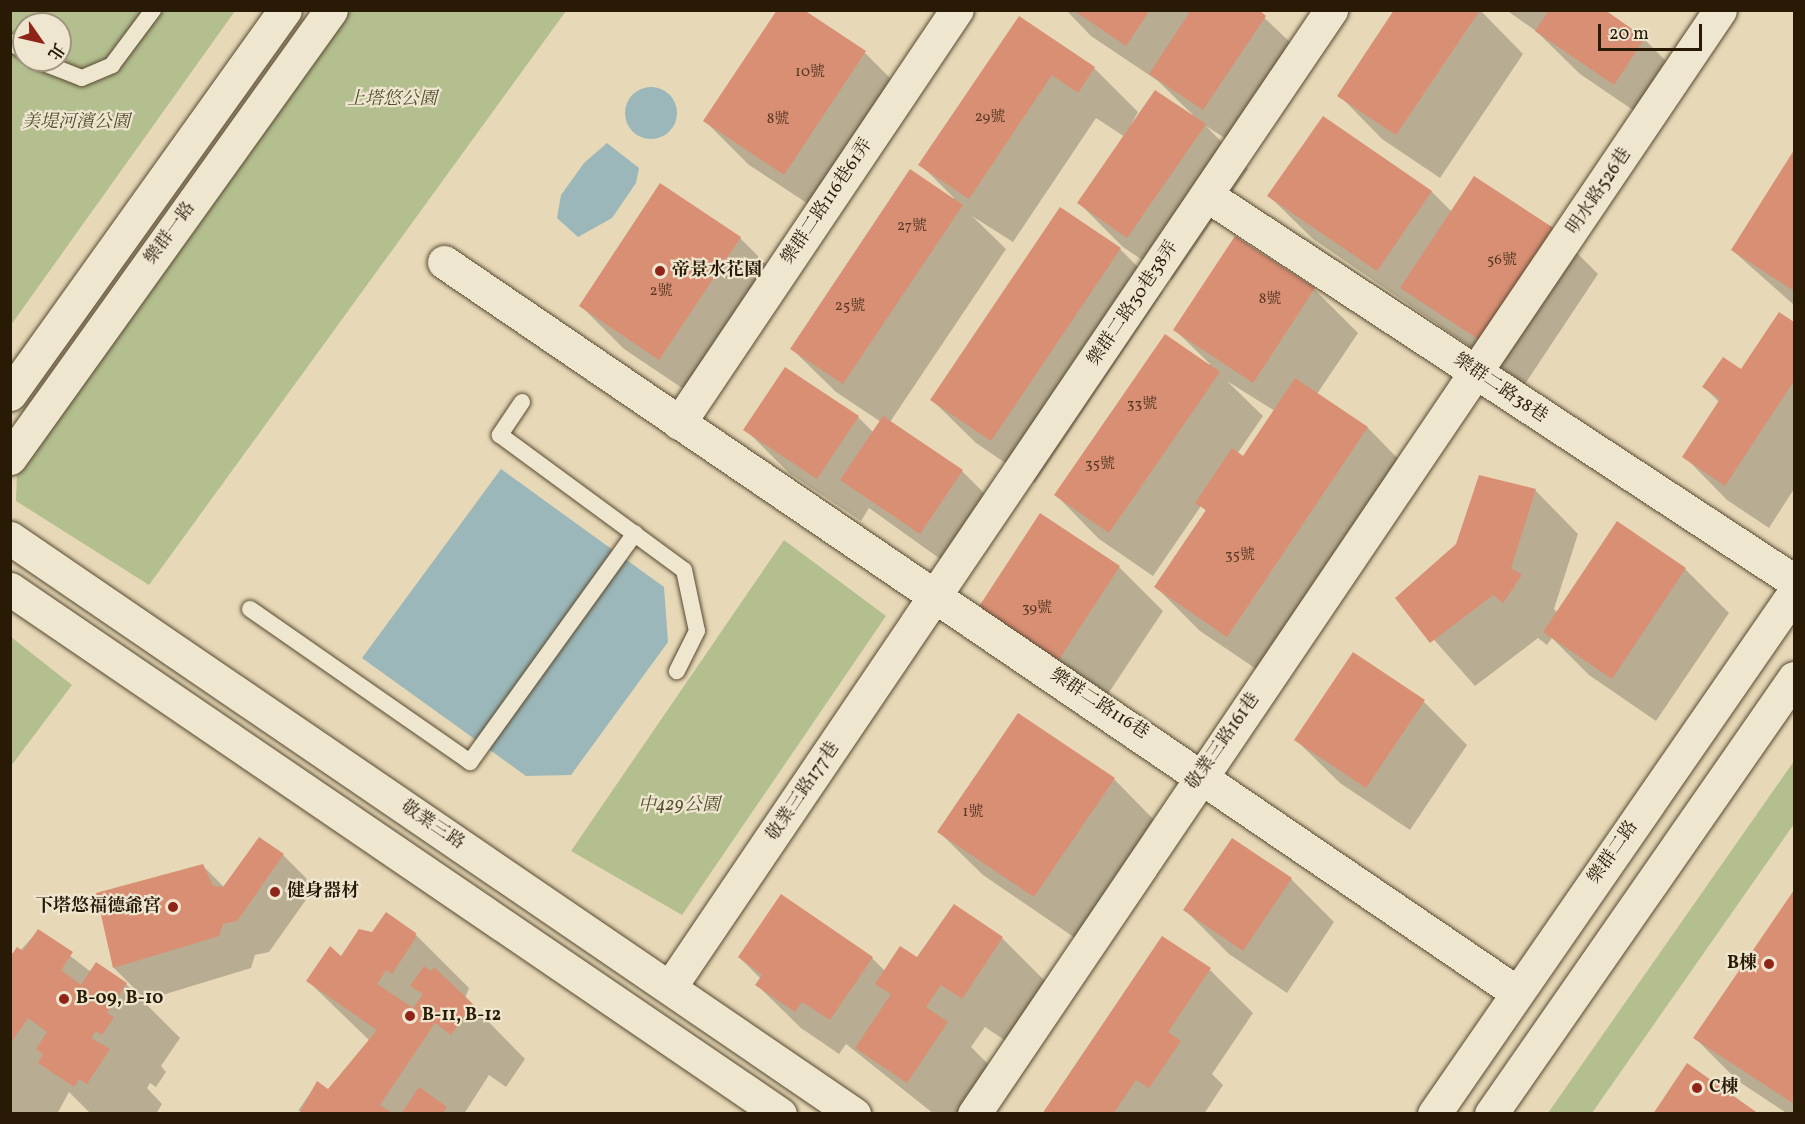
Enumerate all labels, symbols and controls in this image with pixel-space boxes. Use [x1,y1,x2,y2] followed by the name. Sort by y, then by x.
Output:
[12,12,72,72] north arrow
[1601,12,1704,50] scale bar
[1609,22,1649,47] text: 20 m
[42,38,69,64] text: 北
[795,64,825,82] house number: 10號
[347,89,437,111] park label: 上塔悠公園
[975,109,1005,127] house number: 29號
[767,111,789,129] house number: 8號
[22,112,130,134] park label: 美堤河濱公園
[778,135,878,269] street label: 樂群二路116巷61弄
[1563,145,1637,239] street label: 明水路526巷
[141,199,201,269] street label: 樂群一路
[897,218,927,236] house number: 27號
[1084,237,1184,371] street label: 樂群二路30巷38弄
[1487,252,1517,270] house number: 56號
[672,260,762,282] place label: 帝景水花園
[653,264,667,278] marker: 帝景水花園
[649,283,673,301] house number: 2號
[1259,291,1281,309] house number: 8號
[835,298,865,316] house number: 25號
[1449,350,1551,428] street label: 樂群二路38巷
[1127,396,1157,414] house number: 33號
[1085,456,1115,474] house number: 35號
[1225,547,1255,565] house number: 35號
[1022,600,1052,618] house number: 39號
[1046,665,1152,745] street label: 樂群二路116巷
[1183,689,1265,795] street label: 敬業三路161巷
[763,739,845,845] street label: 敬業三路177巷
[638,795,720,817] park label: 中429公園
[396,797,468,855] street label: 敬業三路
[963,804,983,822] house number: 1號
[1585,817,1643,889] street label: 樂群二路
[287,881,359,903] place label: 健身器材
[268,885,282,899] marker: 健身器材
[35,896,161,918] place label: 下塔悠福德爺宮
[166,900,180,914] marker: 下塔悠福德爺宮
[1727,953,1757,975] place label: B棟
[1762,957,1776,971] marker: B棟
[76,988,163,1010] place label: B-09, B-10
[57,992,71,1006] marker: B-09, B-10
[422,1005,501,1027] place label: B-11, B-12
[403,1009,417,1023] marker: B-11, B-12
[1709,1077,1739,1099] place label: C棟
[1690,1081,1704,1095] marker: C棟

